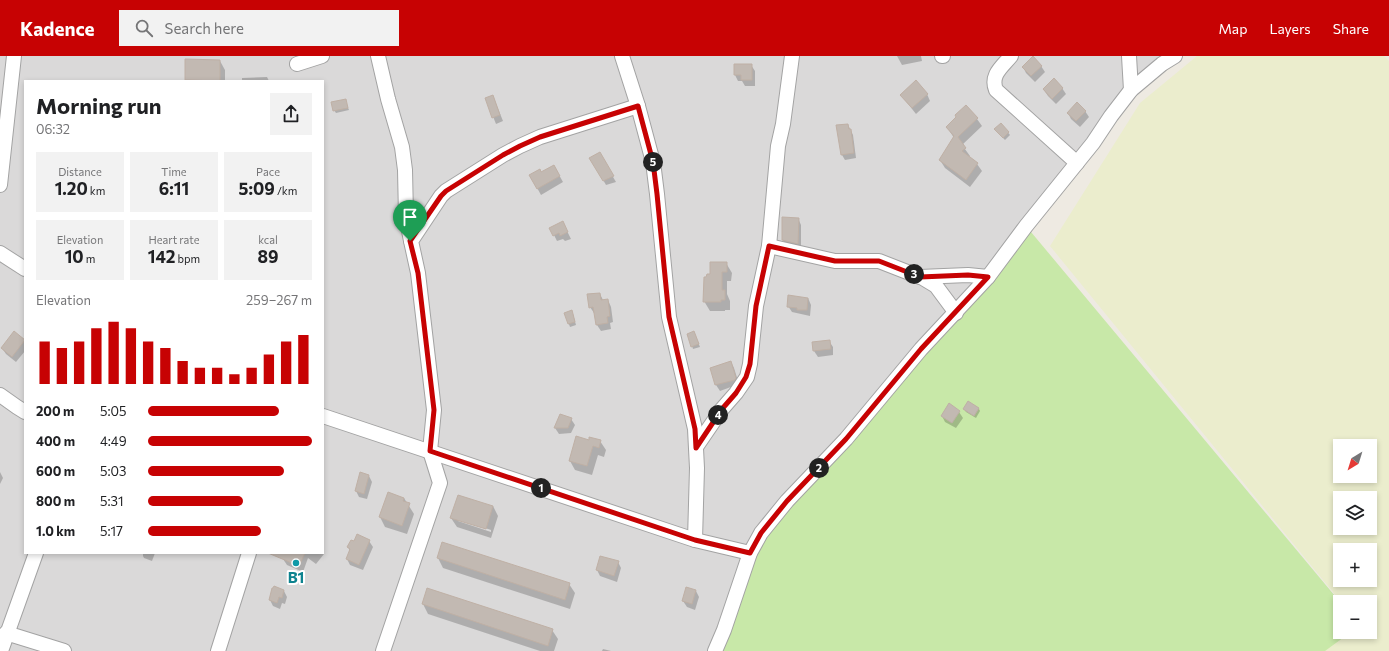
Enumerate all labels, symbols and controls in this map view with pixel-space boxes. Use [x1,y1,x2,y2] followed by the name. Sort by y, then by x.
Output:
[119,10,399,46] search box
[20,17,95,40] text: Kadence
[133,17,155,39] icon: search
[165,19,244,37] text: Search here
[1219,20,1247,37] text: Map
[1269,20,1311,37] text: Layers
[1333,20,1369,37] text: Share
[36,92,162,119] text: Morning run
[270,93,312,135] button: share
[36,121,70,137] text: 06:32
[643,152,663,172] pin: 5
[650,155,656,168] text: 5
[58,165,102,178] text: Distance
[161,165,187,178] text: Time
[256,165,280,178] text: Pace
[55,178,88,199] text: 1.20
[159,178,189,199] text: 6:11
[239,178,275,199] text: 5:09
[88,184,105,197] text: km
[275,184,297,197] text: /km
[393,200,427,241] pin
[399,206,421,228] icon: arrive
[57,233,103,246] text: Elevation
[148,233,200,246] text: Heart rate
[258,233,278,246] text: kcal
[65,246,84,267] text: 10
[148,246,175,267] text: 142
[257,246,279,267] text: 89
[84,252,95,265] text: m
[175,252,200,265] text: bpm
[904,264,924,284] pin: 3
[911,267,917,280] text: 3
[36,292,91,308] text: Elevation
[246,292,312,308] text: 259–267 m
[36,403,74,419] text: 200 m
[100,403,127,419] text: 5:05
[708,405,728,425] pin: 4
[715,408,721,421] text: 4
[36,433,75,449] text: 400 m
[100,433,127,449] text: 4:49
[1333,439,1377,483] north arrow
[1333,439,1377,639] map controls
[809,458,829,478] pin: 2
[816,461,822,474] text: 2
[36,463,75,479] text: 600 m
[100,463,126,479] text: 5:03
[531,478,551,498] pin: 1
[539,481,543,494] text: 1
[1333,491,1377,535] button: layers
[36,493,75,509] text: 800 m
[100,493,124,509] text: 5:31
[36,523,75,539] text: 1.0 km
[100,523,123,539] text: 5:17
[1333,543,1377,587] button: +
[291,558,301,568] marker: B1
[288,568,304,586] place label: B1
[1333,595,1377,639] button: −

